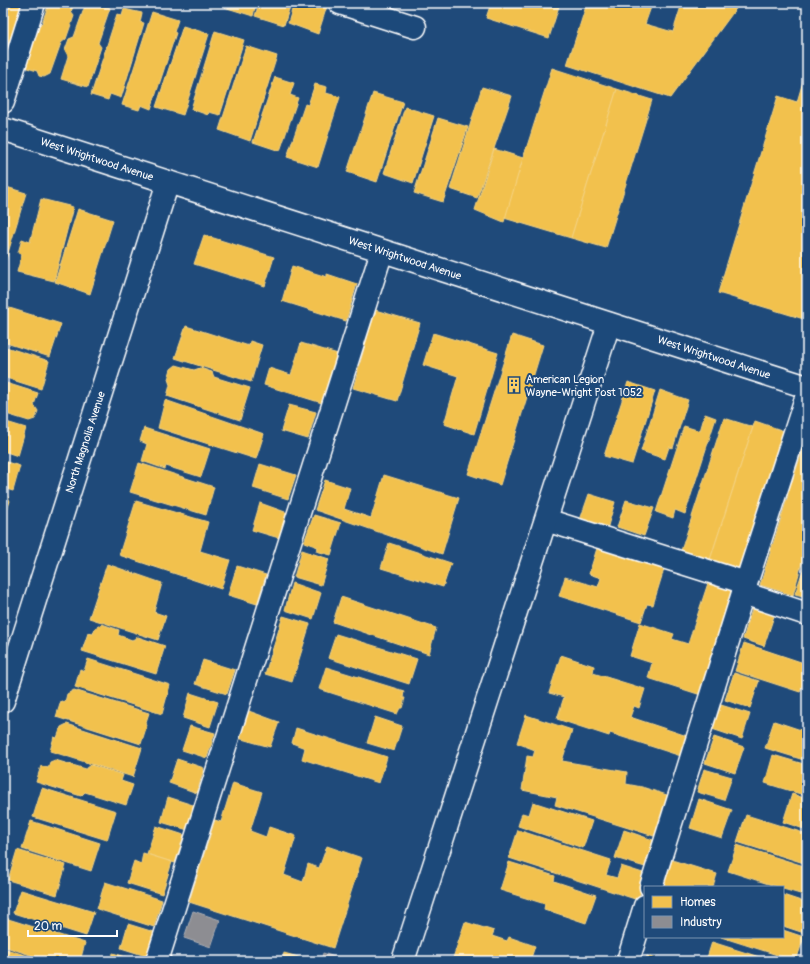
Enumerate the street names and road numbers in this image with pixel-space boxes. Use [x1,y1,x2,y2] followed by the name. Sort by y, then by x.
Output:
[39,135,155,184] street label: West Wrightwood Avenue
[347,234,463,283] street label: West Wrightwood Avenue
[656,333,772,382] street label: West Wrightwood Avenue
[63,389,108,495] street label: North Magnolia Avenue

